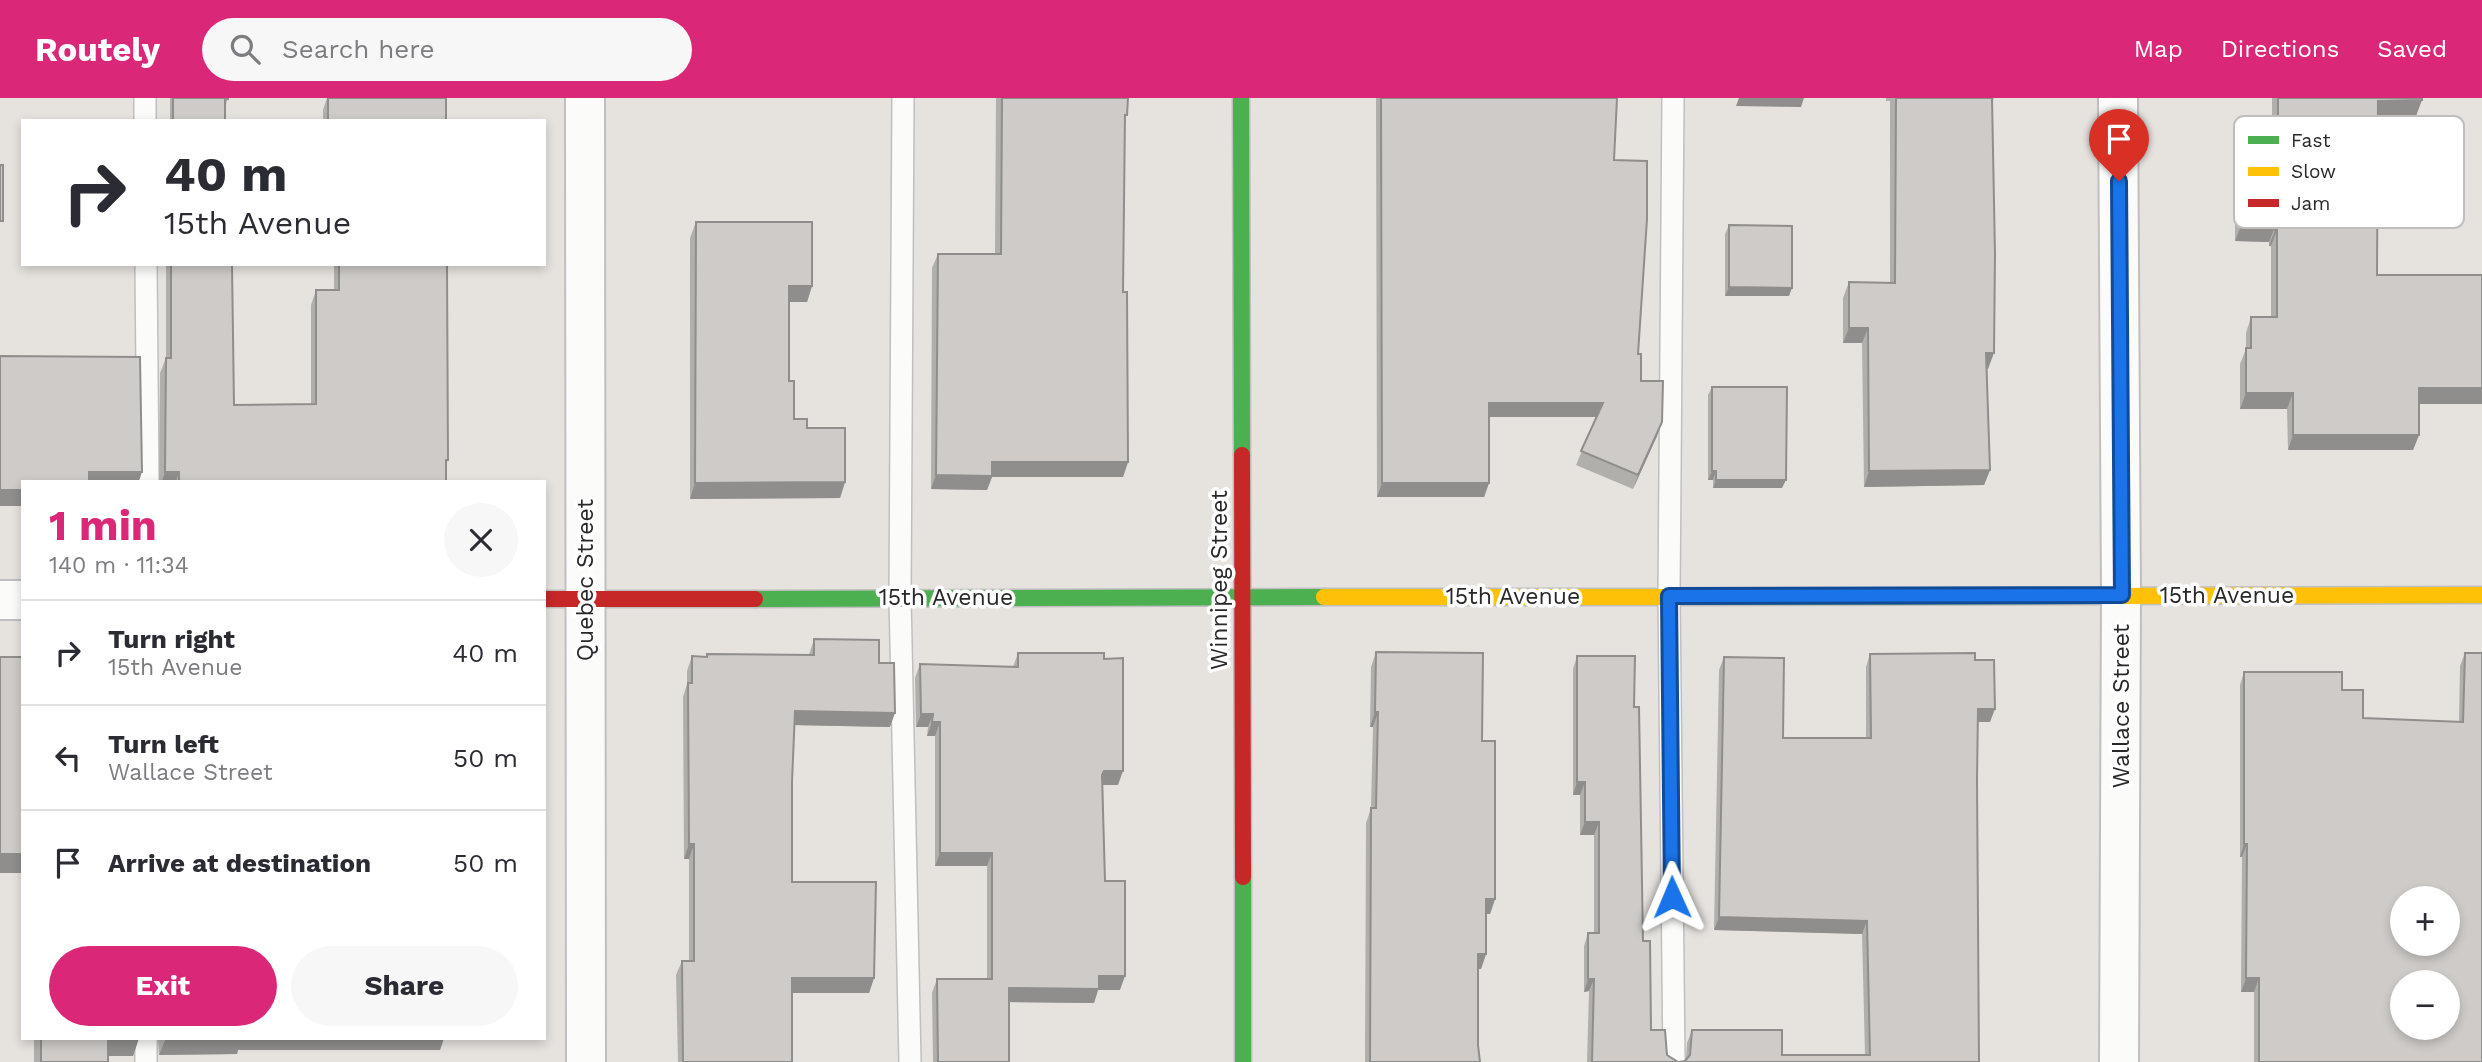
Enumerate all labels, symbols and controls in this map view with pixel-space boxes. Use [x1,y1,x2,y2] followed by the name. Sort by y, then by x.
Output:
[202,18,692,81] search box
[35,30,160,69] text: Routely
[226,30,264,68] icon: search
[282,34,434,64] text: Search here
[2134,35,2183,63] text: Map
[2221,35,2339,63] text: Directions
[2377,35,2447,63] text: Saved
[2089,109,2149,181] pin
[2234,116,2464,228] legend
[2100,120,2138,158] icon: arrive
[2291,129,2330,152] text: Fast
[164,145,287,203] text: 40 m
[49,147,140,238] icon: right
[2291,160,2336,183] text: Slow
[2291,192,2330,215] text: Jam
[164,204,351,242] text: 15th Avenue
[1206,490,1233,670] street label: Winnipeg Street
[572,498,599,661] street label: Quebec Street
[49,501,157,550] text: 1 min
[444,503,518,577] button: close
[49,552,189,579] text: 140 m · 11:34
[2160,582,2294,609] street label: 15th Avenue
[1446,583,1580,610] street label: 15th Avenue
[879,584,1013,611] street label: 15th Avenue
[2108,623,2135,788] street label: Wallace Street
[108,624,235,654] text: Turn right
[49,634,87,672] icon: right
[452,638,518,668] text: 40 m
[108,654,243,681] text: 15th Avenue
[108,729,219,759] text: Turn left
[49,739,87,777] icon: left
[453,743,518,773] text: 50 m
[108,759,273,786] text: Wallace Street
[49,844,87,882] icon: arrive
[108,848,371,878] text: Arrive at destination
[453,848,518,878] text: 50 m
[1635,860,1709,934] position arrow
[2390,886,2460,1040] map controls
[2390,886,2460,956] button: +
[49,946,277,1026] button: Exit
[291,946,518,1026] button: Share
[2390,970,2460,1040] button: −

